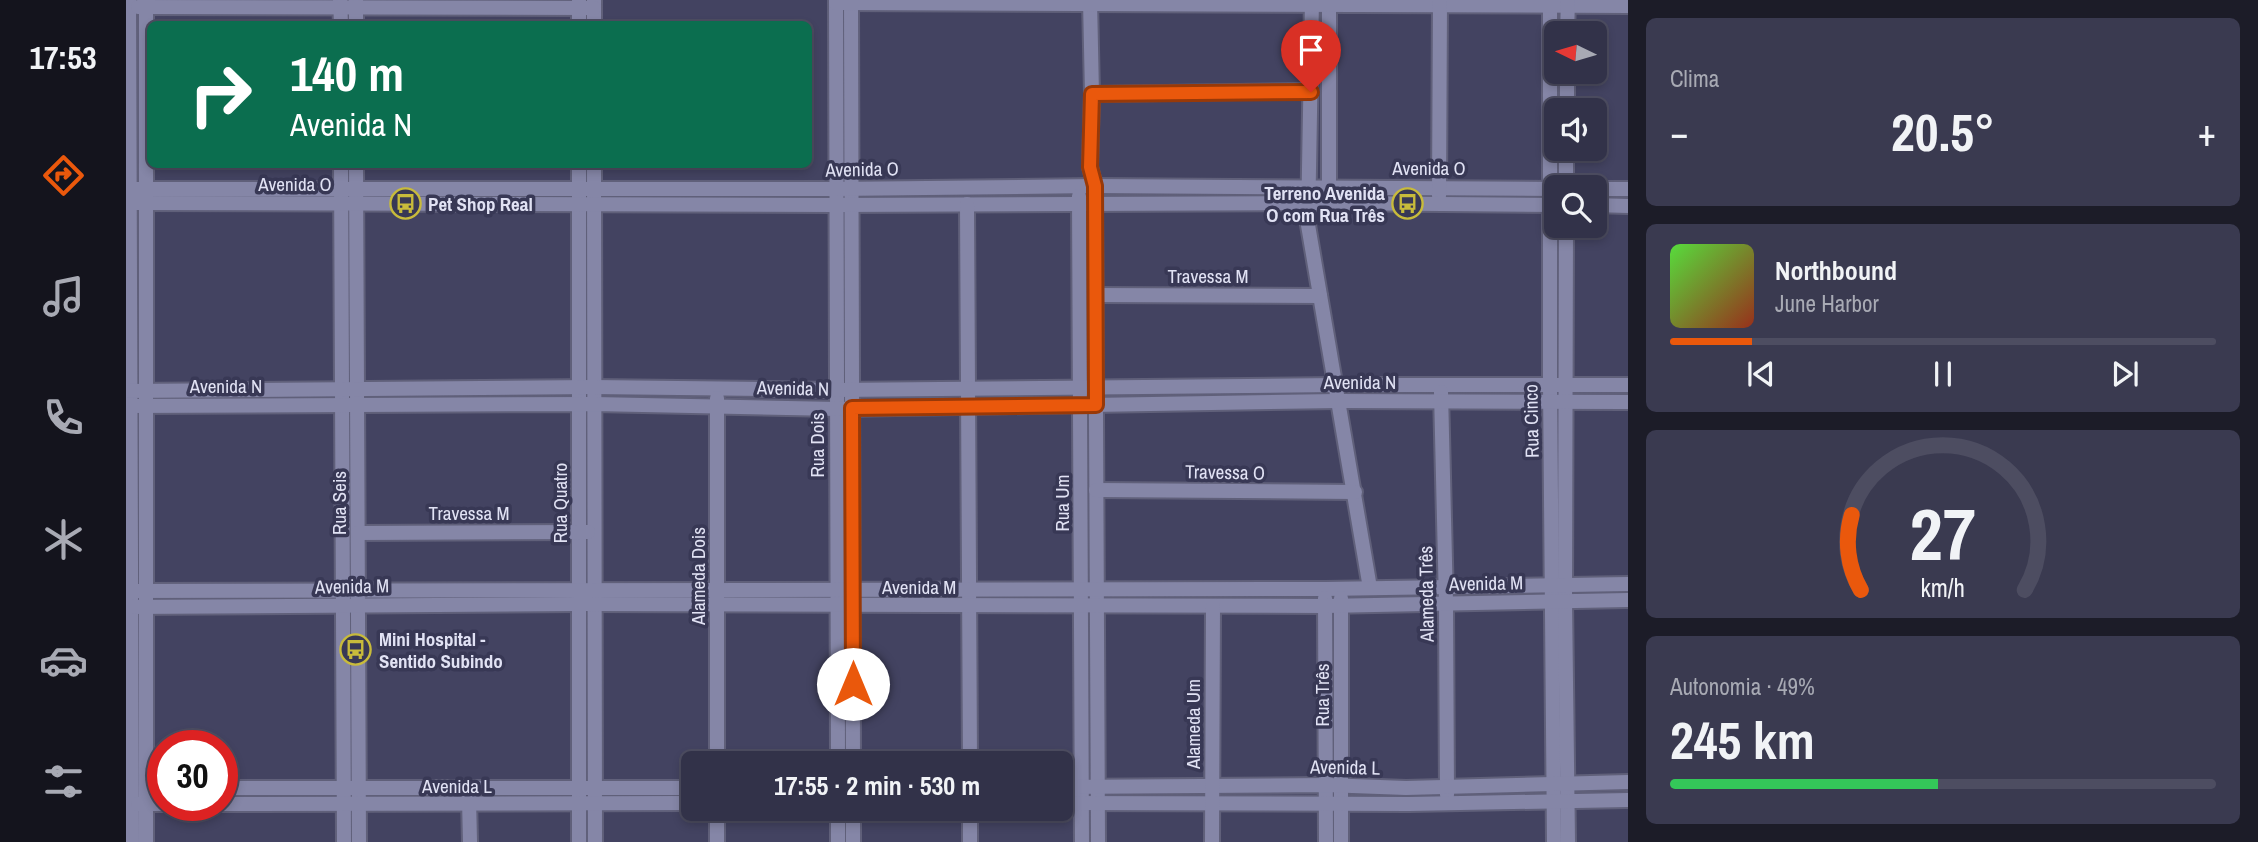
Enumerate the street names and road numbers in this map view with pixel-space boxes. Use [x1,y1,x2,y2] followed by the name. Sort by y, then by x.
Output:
[824,155,899,183] street label: Avenida O
[1391,155,1466,181] street label: Avenida O
[257,171,332,197] street label: Avenida O
[1168,263,1248,289] street label: Travessa M
[1323,369,1396,395] street label: Avenida N
[189,373,262,399] street label: Avenida N
[756,374,829,402] street label: Avenida N
[1517,384,1545,458] street label: Rua Cinco
[804,412,830,477] street label: Rua Dois
[1185,458,1265,486] street label: Travessa O
[547,463,573,543] street label: Rua Quatro
[326,471,352,535] street label: Rua Seis
[1049,474,1075,532] street label: Rua Um
[429,500,509,526] street label: Travessa M
[685,527,711,626] street label: Alameda Dois
[1412,546,1440,643] street label: Alameda Três
[1448,569,1523,597] street label: Avenida M
[314,572,389,600] street label: Avenida M
[881,574,956,600] street label: Avenida M
[1309,663,1335,727] street label: Rua Três
[1180,679,1206,770] street label: Alameda Um
[1309,753,1381,781] street label: Avenida L
[421,773,492,799] street label: Avenida L

